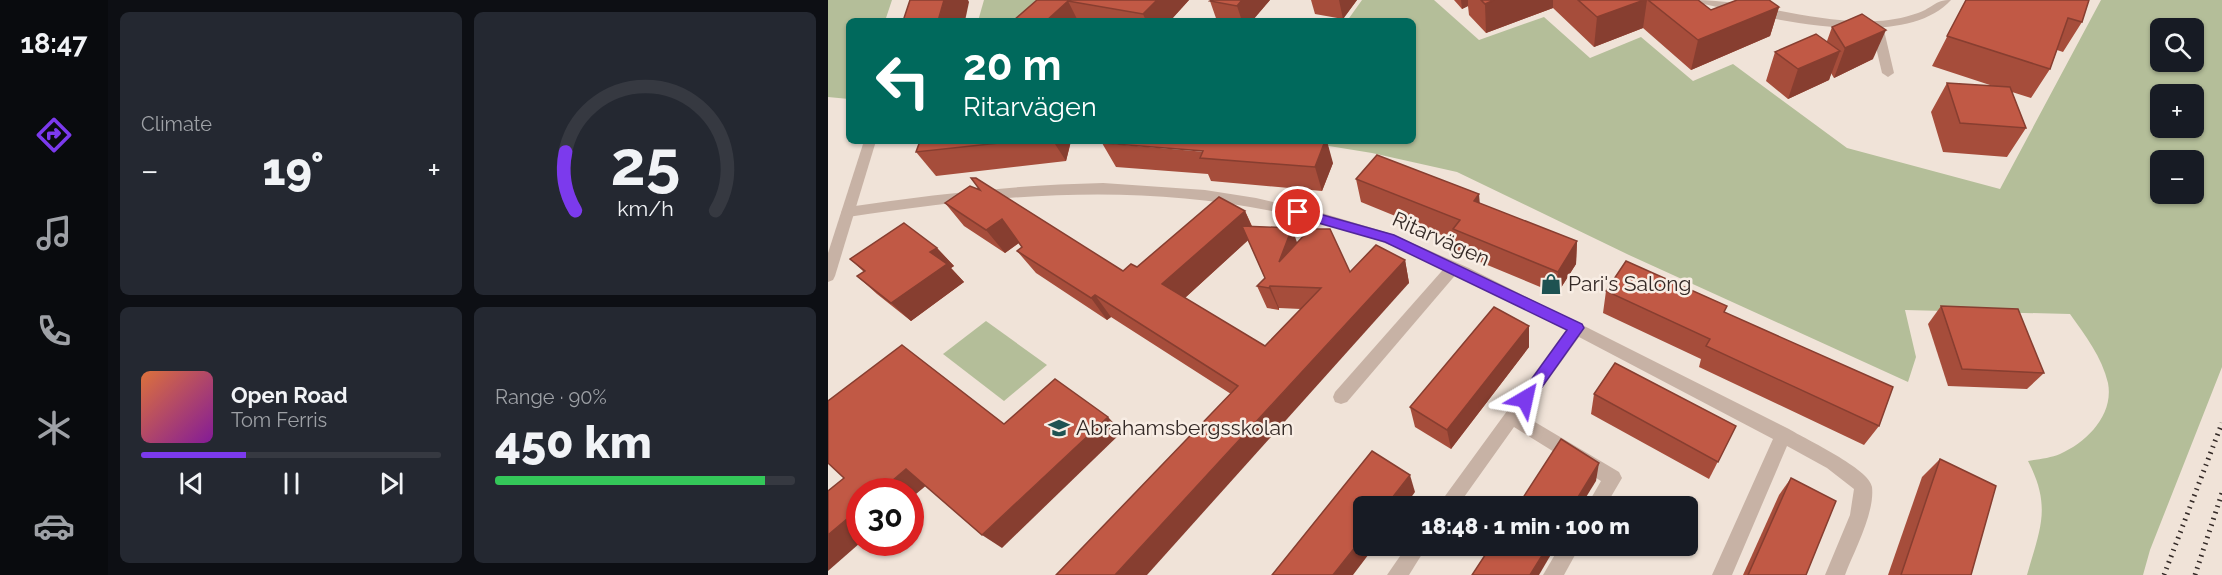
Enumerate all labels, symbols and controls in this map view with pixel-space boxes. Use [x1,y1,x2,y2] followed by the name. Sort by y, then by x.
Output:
[2150,18,2204,204] map controls
[2150,18,2204,72] button: search
[21,28,87,59] text: 18:47
[963,41,1062,90] text: 20 m
[864,42,942,120] icon: left
[2150,84,2204,138] button: +
[963,91,1097,122] text: Ritarvägen
[141,112,212,136] text: Climate
[33,114,75,156] icon: directions
[610,126,680,200] text: 25
[262,143,324,196] text: 19°
[2150,150,2204,204] button: −
[141,151,159,190] text: −
[427,151,441,190] text: +
[1272,186,1323,237] pin
[1281,195,1314,228] icon: arrive
[617,196,673,221] text: km/h
[1389,206,1494,271] street label: Ritarvägen
[33,212,75,254] icon: music
[1568,271,1691,296] place label: Pari's Salong
[1539,272,1563,296] shop icon: Pari's Salong
[33,310,75,352] icon: phone
[1493,367,1557,431] position arrow
[231,382,348,408] text: Open Road
[495,385,607,409] text: Range · 90%
[33,407,75,449] icon: climate
[231,408,327,432] text: Tom Ferris
[1076,415,1293,440] place label: Abrahamsbergsskolan
[495,416,652,469] text: 450 km
[1047,416,1071,440] school or university icon: Abrahamsbergsskolan
[175,467,208,500] icon: previous
[275,467,308,500] icon: pause
[375,467,408,500] icon: next
[846,478,924,556] speed limit sign: 30
[33,505,75,547] icon: car
[1421,513,1630,539] text: 18:48 · 1 min · 100 m

